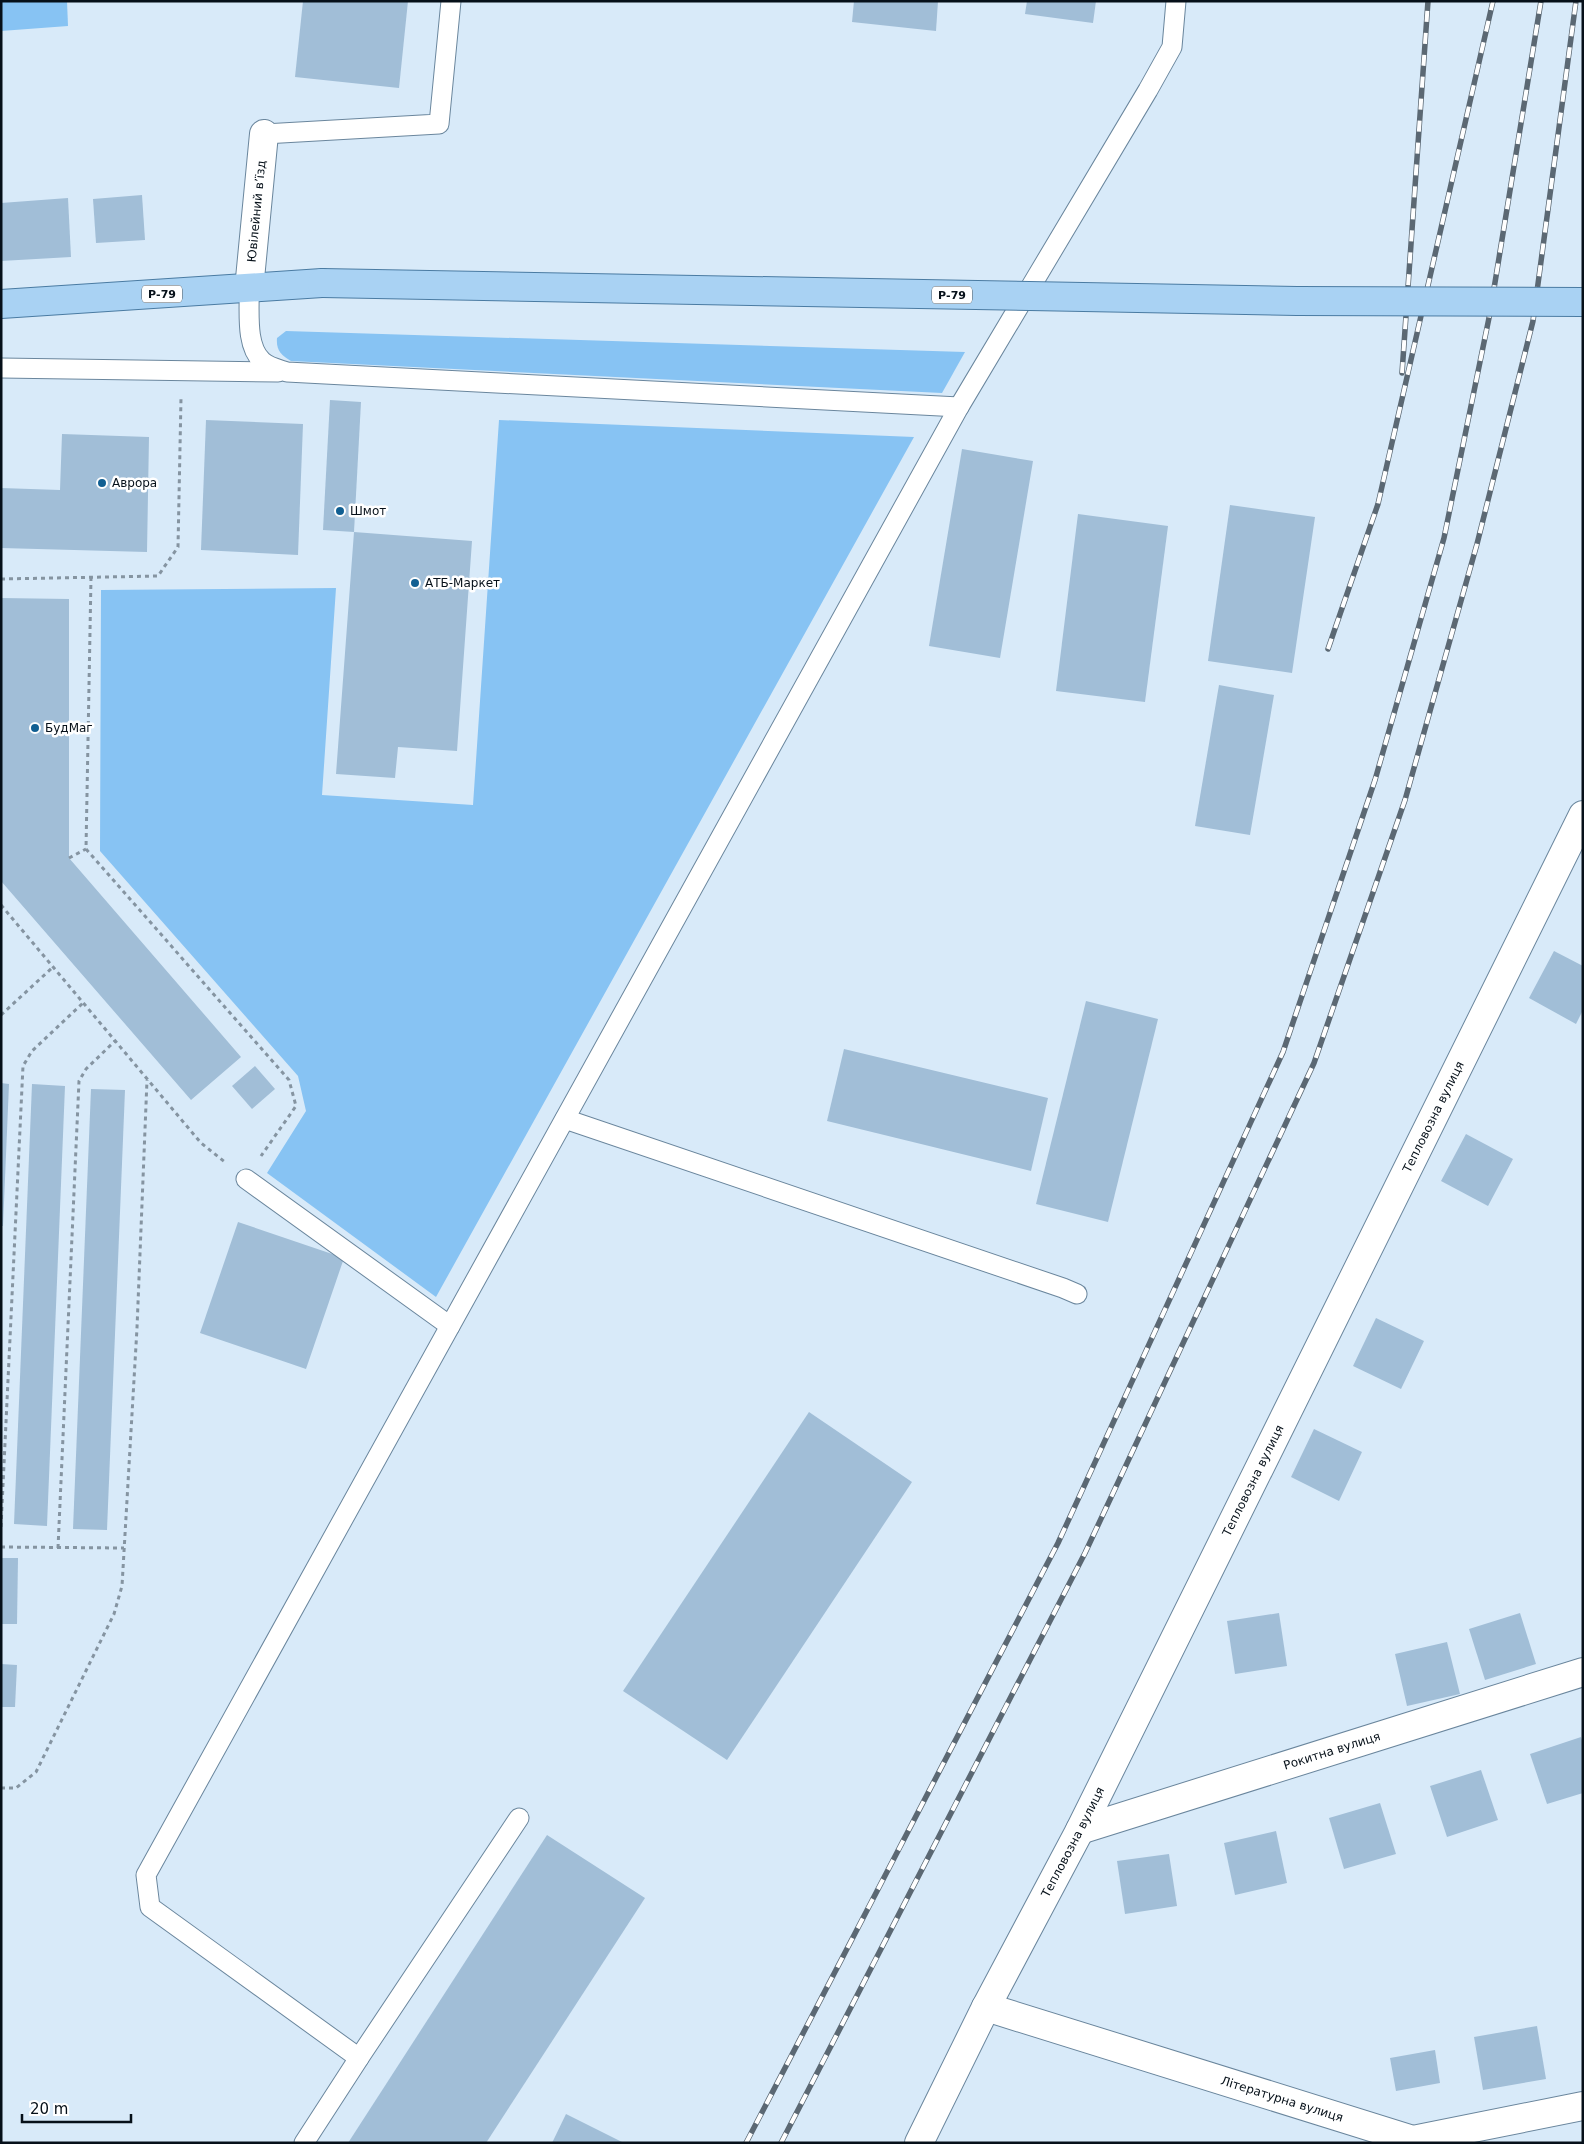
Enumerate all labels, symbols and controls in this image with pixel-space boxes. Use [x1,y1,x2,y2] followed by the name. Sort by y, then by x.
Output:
[245,160,268,263] street label: Ювілейний в’їзд
[142,286,182,302] road number: Р-79
[932,286,972,304] road number: Р-79
[112,476,157,490] place label: Аврора
[96,477,108,489] marker: Аврора
[350,504,386,518] place label: Шмот
[334,505,346,517] marker: Шмот
[425,576,500,590] place label: АТБ-Маркет
[409,577,421,589] marker: АТБ-Маркет
[45,721,93,735] place label: БудМаг
[29,722,41,734] marker: БудМаг
[1400,1059,1467,1176] street label: Тепловозна вулиця
[1219,1423,1287,1539] street label: Тепловозна вулиця
[1282,1729,1382,1773] street label: Рокитна вулиця
[1038,1785,1107,1901] street label: Тепловозна вулиця
[1219,2074,1345,2125] street label: Літературна вулиця
[22,2092,131,2124] scale bar
[30,2100,68,2118] text: 20 m

